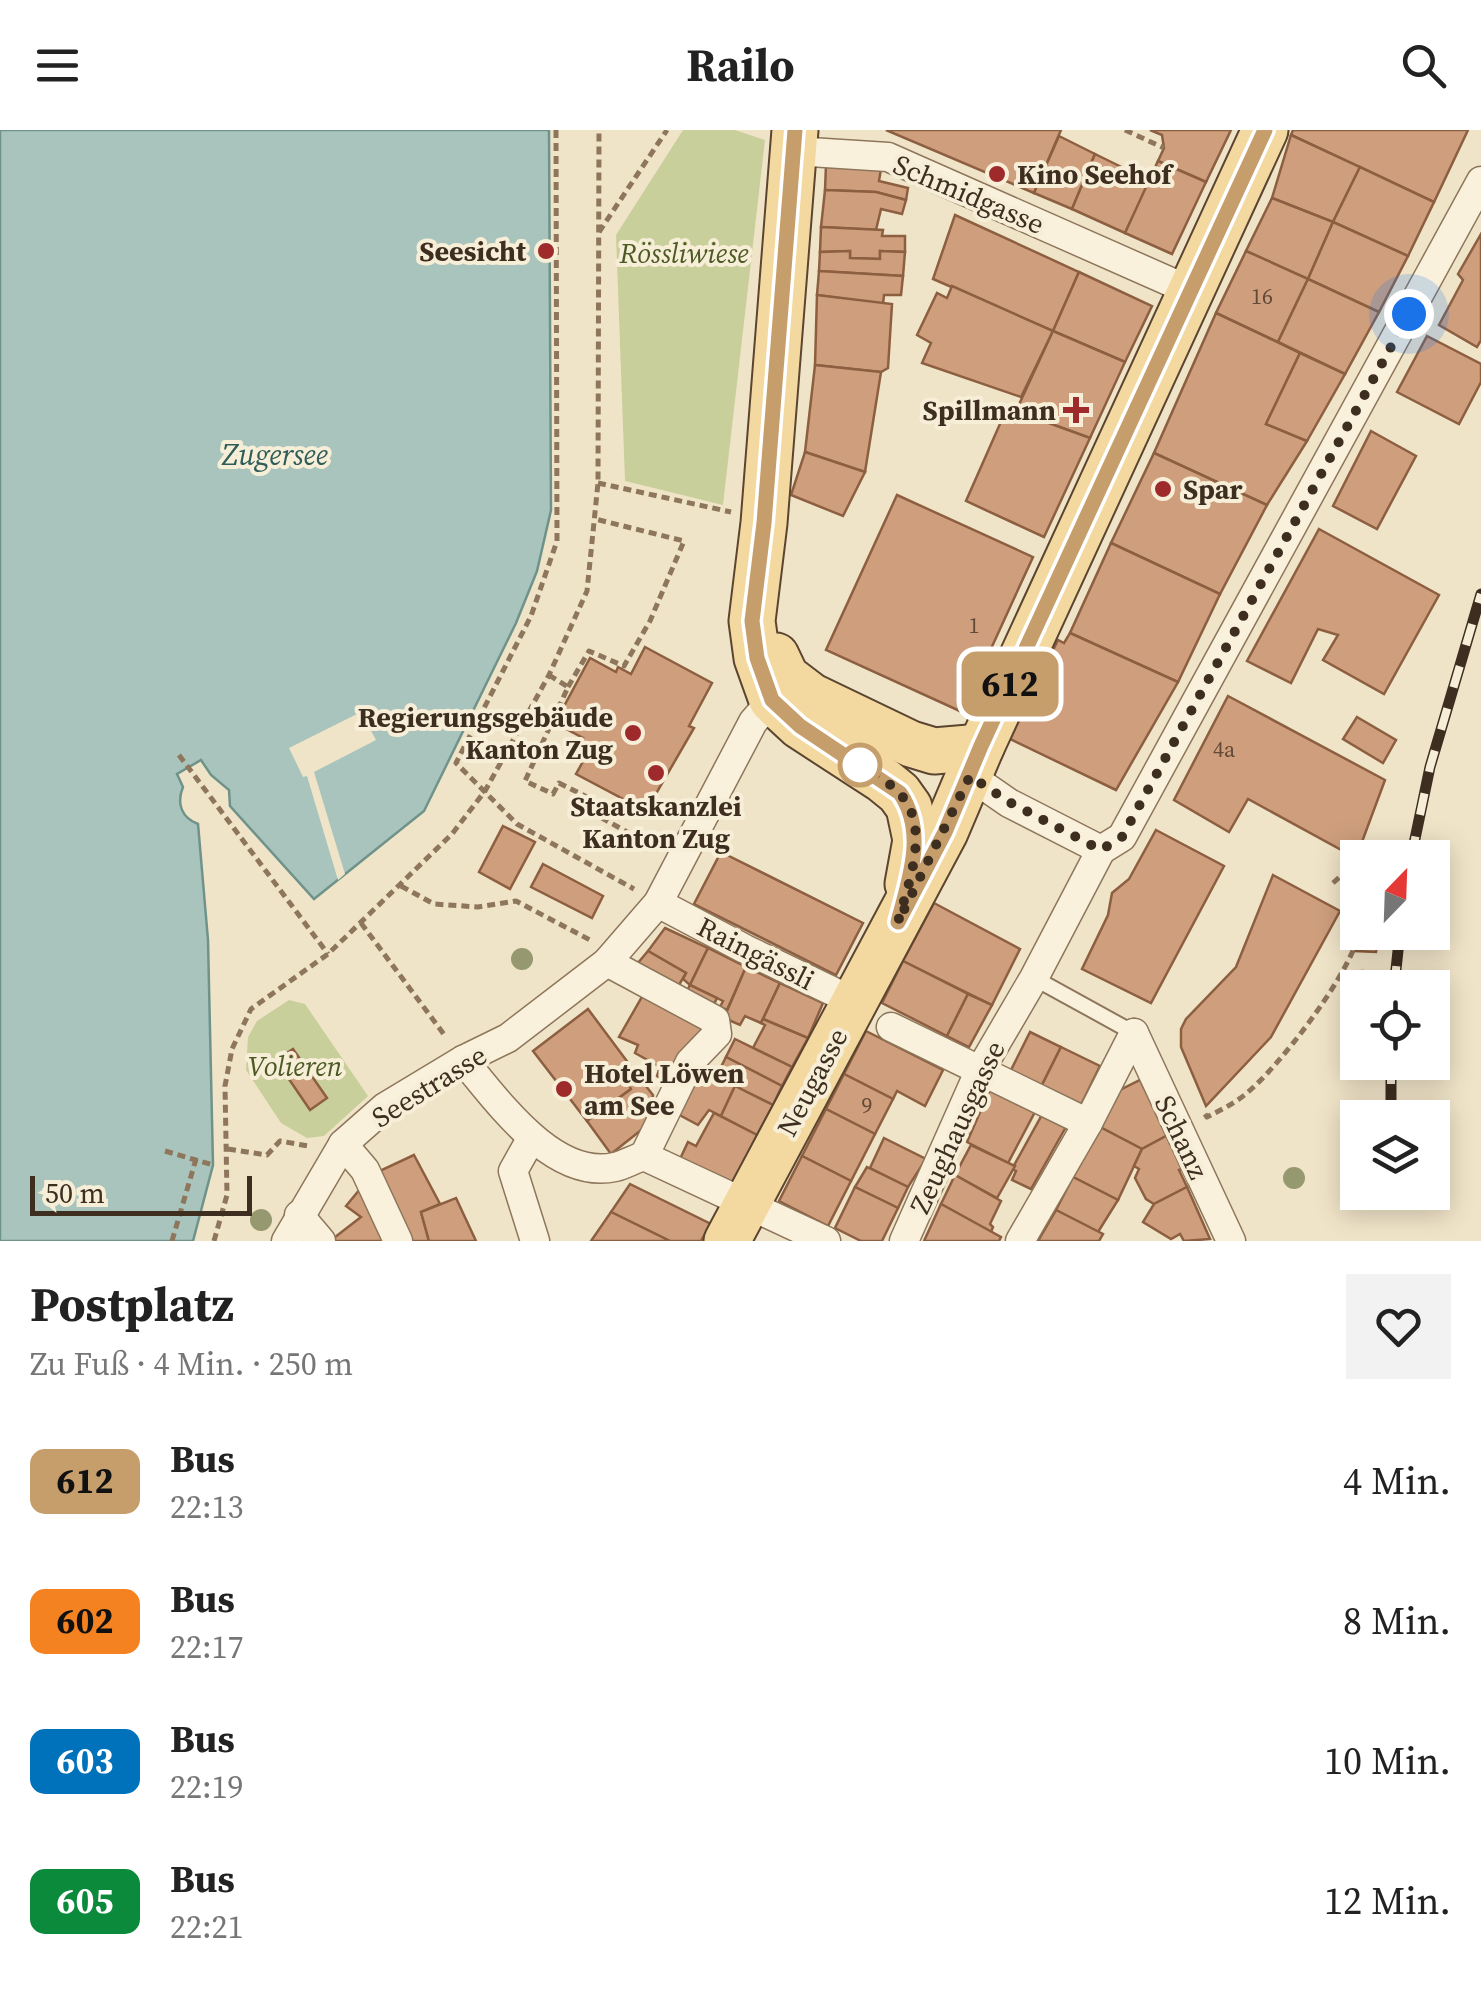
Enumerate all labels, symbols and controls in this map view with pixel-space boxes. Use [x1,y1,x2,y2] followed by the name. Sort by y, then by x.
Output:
[686,34,795,96] text: Railo
[30,38,85,93] icon: menu
[1396,38,1451,93] icon: search
[888,145,1050,243] street label: Schmidgasse
[1017,155,1174,193] place label: Kino Seehof
[986,163,1008,185] marker: Kino Seehof
[419,232,527,270] place label: Seesicht
[618,234,749,272] park label: Rössliwiese
[535,240,557,262] marker: Seesicht
[1251,281,1273,311] house number: 16
[1384,289,1434,339] your location
[923,391,1056,429] place label: Spillmann
[1065,399,1087,421] marker: Spillmann
[221,434,328,475] water label: Zugersee
[1183,470,1243,508] place label: Spar
[1152,478,1174,500] marker: Spar
[968,610,980,640] house number: 1
[952,652,1068,716] line badge: 612
[982,660,1038,708] text: 612
[358,698,613,768] place label: Regierungsgebäude Kanton Zug
[622,722,644,744] marker: Regierungsgebäude Kanton Zug
[1213,734,1236,764] house number: 4a
[839,744,881,786] unlabelled marker
[645,762,667,784] marker: Staatskanzlei Kanton Zug
[570,787,742,857] place label: Staatskanzlei Kanton Zug
[1340,840,1450,950] north arrow
[1340,840,1450,1210] map controls
[691,907,821,999] street label: Raingässli
[1340,970,1450,1080] button: locate
[768,1021,856,1143] street label: Neugasse
[900,1035,1014,1219] street label: Zeughausgasse
[364,1036,494,1136] street label: Seestrasse
[248,1047,343,1085] park label: Volieren
[584,1054,745,1124] place label: Hotel Löwen am See
[553,1078,575,1100] marker: Hotel Löwen am See
[1146,1089,1218,1185] street label: Schanz
[861,1090,873,1120] house number: 9
[1340,1100,1450,1210] button: layers
[30,1171,252,1216] scale bar
[45,1174,105,1212] text: 50 m
[30,1271,234,1337] text: Postplatz
[1346,1274,1451,1379] button: heart
[30,1342,353,1386] text: Zu Fuß · 4 Min. · 250 m
[170,1433,235,1485] text: Bus
[1343,1455,1451,1507] text: 4 Min.
[57,1457,113,1505] text: 612
[170,1485,244,1529] text: 22:13
[170,1573,235,1625] text: Bus
[1343,1595,1451,1647] text: 8 Min.
[57,1597,113,1645] text: 602
[170,1625,244,1669] text: 22:17
[170,1713,235,1765] text: Bus
[1324,1735,1451,1787] text: 10 Min.
[57,1737,113,1785] text: 603
[170,1765,244,1809] text: 22:19
[170,1853,235,1905] text: Bus
[1324,1875,1451,1927] text: 12 Min.
[57,1877,113,1925] text: 605
[170,1905,244,1949] text: 22:21

